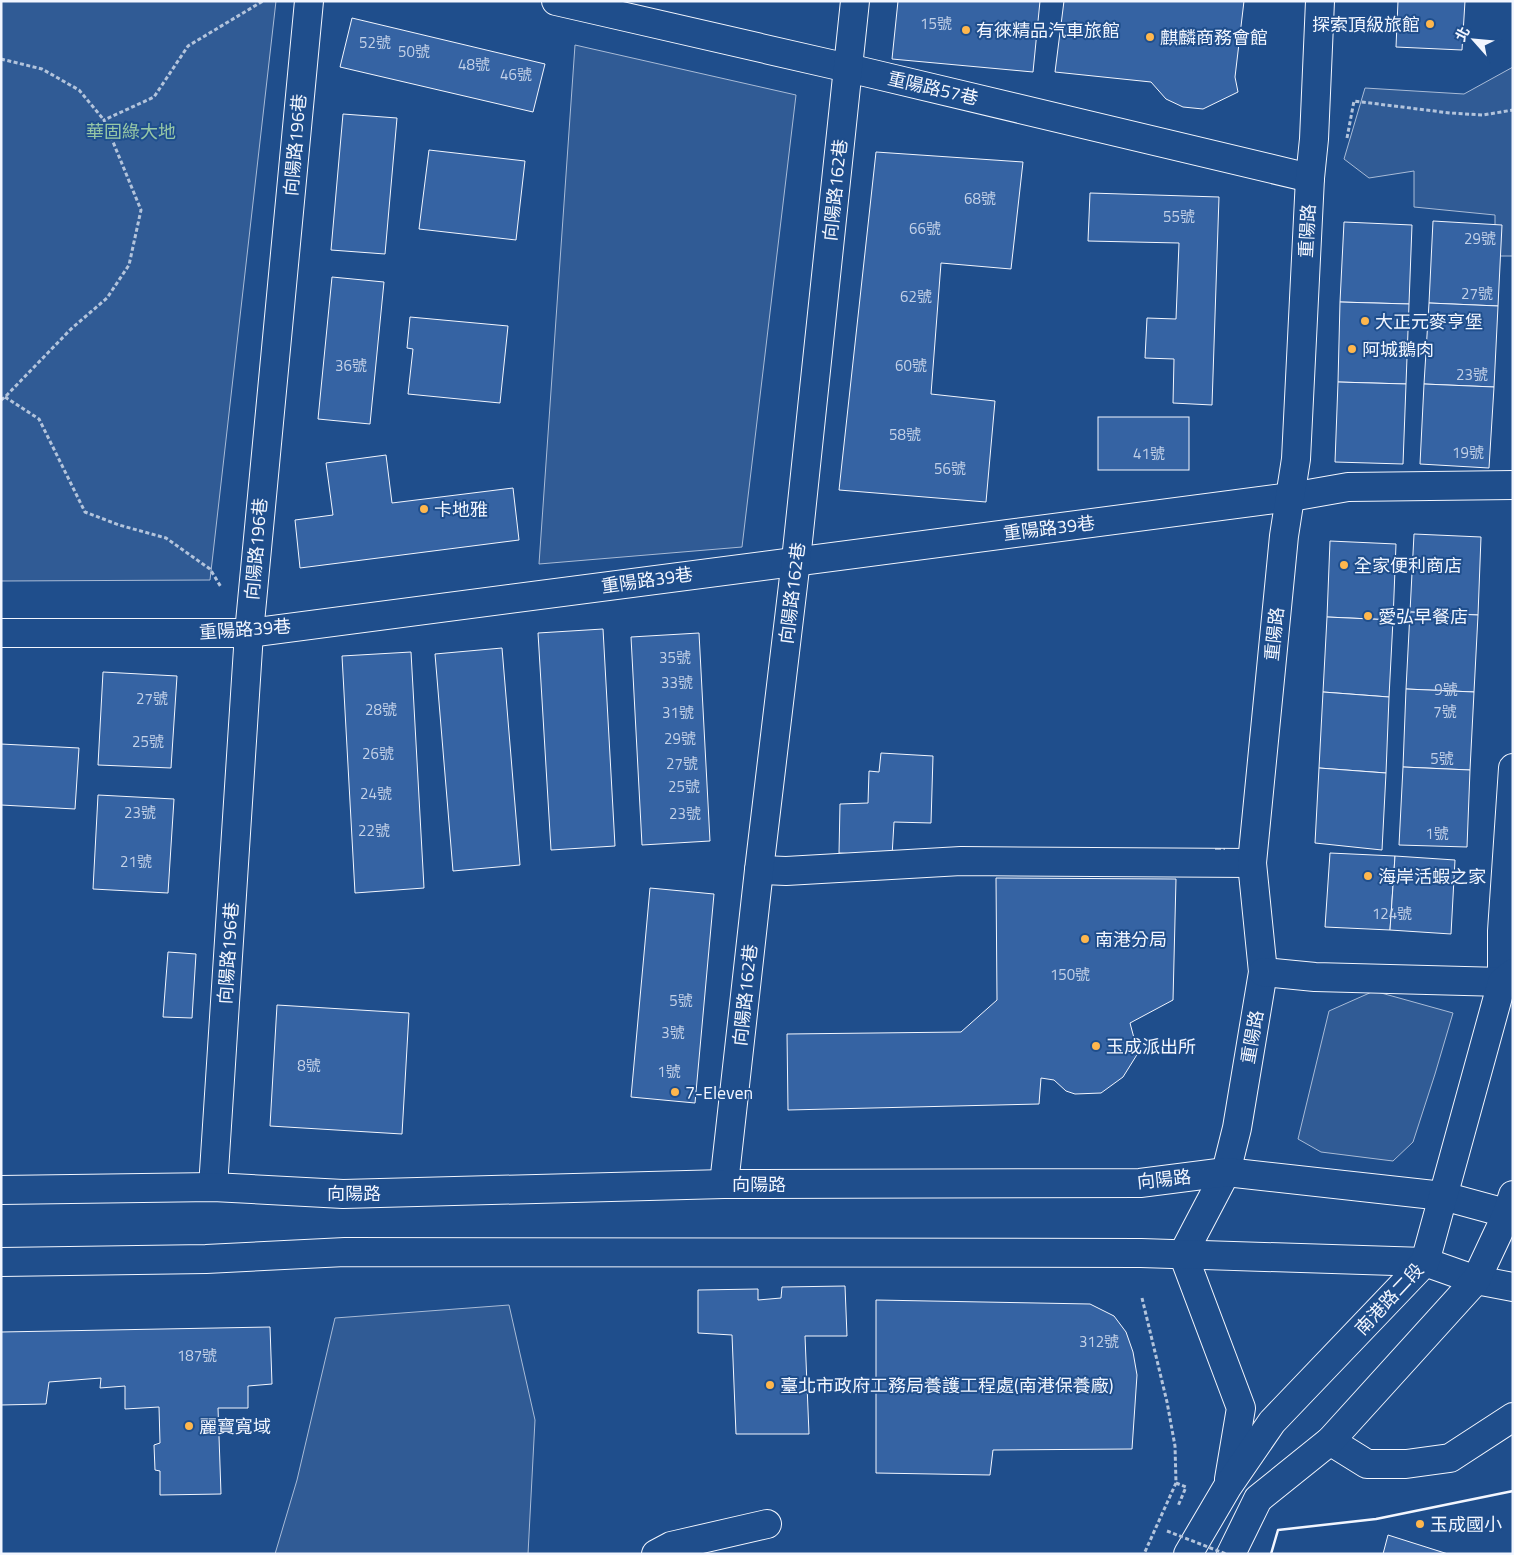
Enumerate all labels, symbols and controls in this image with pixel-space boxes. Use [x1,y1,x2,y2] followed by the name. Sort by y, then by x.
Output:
[1312,11,1420,38] place label: 探索頂級旅館
[920,12,952,35] house number: 15號
[1449,15,1499,65] north arrow
[976,17,1120,44] place label: 有徠精品汽車旅館
[1424,18,1436,30] marker: 探索頂級旅館
[1449,23,1475,45] text: 北
[960,24,972,36] marker: 有徠精品汽車旅館
[1160,24,1268,51] place label: 麒麟商務會館
[359,31,391,54] house number: 52號
[1144,31,1156,43] marker: 麒麟商務會館
[398,40,430,63] house number: 50號
[458,53,490,76] house number: 48號
[500,63,532,86] house number: 46號
[885,64,981,112] street label: 重陽路57巷
[277,93,313,197] street label: 向陽路196巷
[86,118,176,145] park label: 華固綠大地
[816,138,854,242] street label: 向陽路162巷
[964,187,996,210] house number: 68號
[1292,203,1322,259] street label: 重陽路
[1163,205,1195,228] house number: 55號
[909,217,941,240] house number: 66號
[1464,227,1496,250] house number: 29號
[1461,282,1493,305] house number: 27號
[900,285,932,308] house number: 62號
[1375,308,1483,335] place label: 大正元麥亨堡
[1359,315,1371,327] marker: 大正元麥亨堡
[1362,336,1434,363] place label: 阿城鵝肉
[1346,343,1358,355] marker: 阿城鵝肉
[335,354,367,377] house number: 36號
[895,354,927,377] house number: 60號
[1456,363,1488,386] house number: 23號
[889,423,921,446] house number: 58號
[1452,441,1484,464] house number: 19號
[1133,442,1165,465] house number: 41號
[934,457,966,480] house number: 56號
[434,496,488,523] place label: 卡地雅
[238,497,274,601] street label: 向陽路196巷
[418,503,430,515] marker: 卡地雅
[1002,509,1096,547] street label: 重陽路39巷
[772,541,812,645] street label: 向陽路162巷
[1354,552,1462,579] place label: 全家便利商店
[1338,559,1350,571] marker: 全家便利商店
[599,560,695,600] street label: 重陽路39巷
[1378,603,1468,630] place label: 愛弘早餐店
[1258,606,1290,662] street label: 重陽路
[1362,610,1374,622] marker: 愛弘早餐店
[198,612,292,646] street label: 重陽路39巷
[659,646,691,669] house number: 35號
[661,671,693,694] house number: 33號
[1434,678,1458,701] house number: 9號
[136,687,168,710] house number: 27號
[365,698,397,721] house number: 28號
[1433,700,1457,723] house number: 7號
[662,701,694,724] house number: 31號
[664,727,696,750] house number: 29號
[132,730,164,753] house number: 25號
[362,742,394,765] house number: 26號
[1430,747,1454,770] house number: 5號
[666,752,698,775] house number: 27號
[668,775,700,798] house number: 25號
[360,782,392,805] house number: 24號
[124,801,156,824] house number: 23號
[669,802,701,825] house number: 23號
[358,819,390,842] house number: 22號
[1425,822,1449,845] house number: 1號
[120,850,152,873] house number: 21號
[1378,863,1486,890] place label: 海岸活蝦之家
[1362,870,1374,882] marker: 海岸活蝦之家
[211,901,245,1005] street label: 向陽路196巷
[1372,902,1412,925] house number: 124號
[1095,926,1167,953] place label: 南港分局
[1079,933,1091,945] marker: 南港分局
[726,943,764,1047] street label: 向陽路162巷
[1050,963,1090,986] house number: 150號
[669,989,693,1012] house number: 5號
[1234,1008,1270,1066] street label: 重陽路
[661,1021,685,1044] house number: 3號
[1106,1033,1196,1060] place label: 玉成派出所
[1090,1040,1102,1052] marker: 玉成派出所
[297,1054,321,1077] house number: 8號
[657,1060,681,1083] house number: 1號
[685,1079,753,1106] place label: 7-Eleven
[669,1086,681,1098] marker: 7-Eleven
[1136,1163,1192,1195] street label: 向陽路
[732,1171,786,1198] street label: 向陽路
[327,1180,381,1207] street label: 向陽路
[1348,1257,1430,1341] street label: 南港路二段
[1079,1330,1119,1353] house number: 312號
[177,1344,217,1367] house number: 187號
[780,1372,1114,1399] place label: 臺北市政府工務局養護工程處(南港保養廠)
[764,1379,776,1391] marker: 臺北市政府工務局養護工程處(南港保養廠)
[199,1413,271,1440] place label: 麗寶寬域
[183,1420,195,1432] marker: 麗寶寬域
[1430,1511,1502,1538] place label: 玉成國小
[1414,1518,1426,1530] marker: 玉成國小

